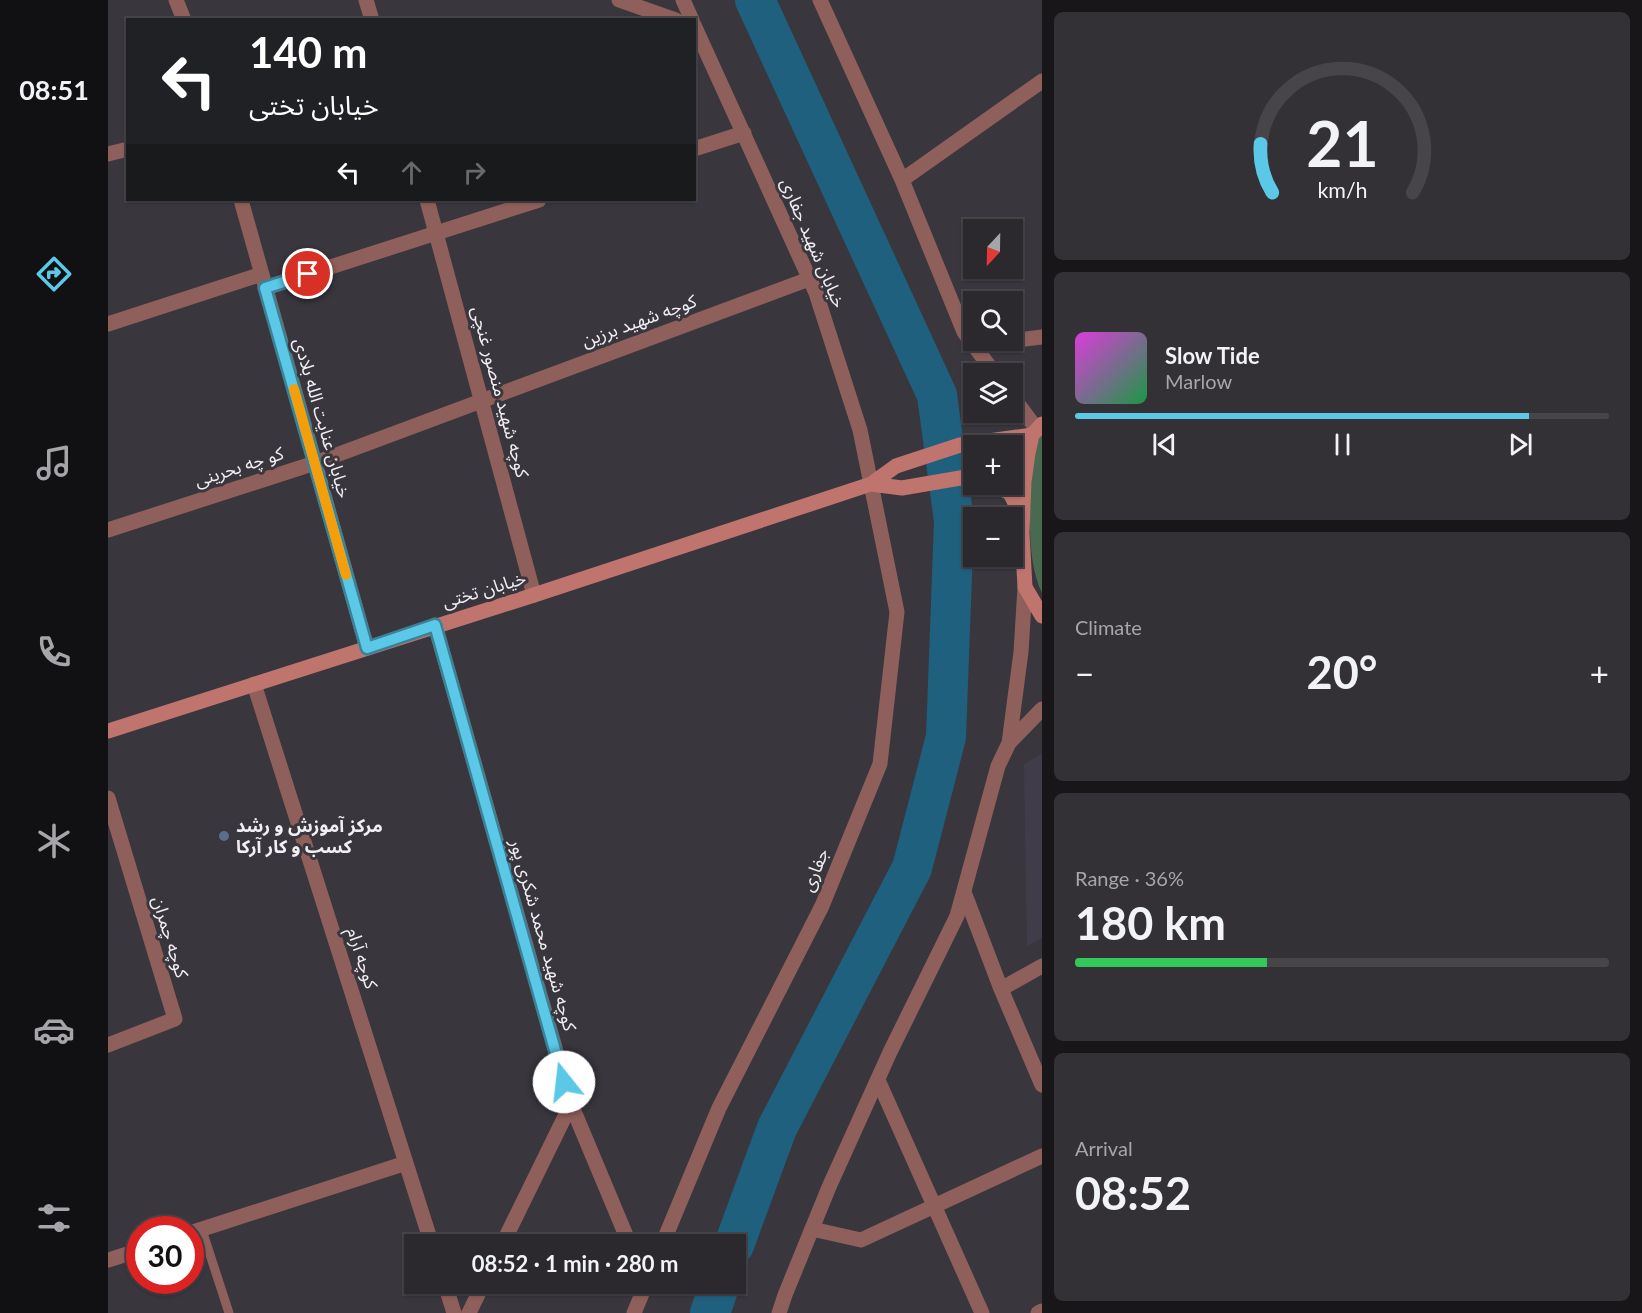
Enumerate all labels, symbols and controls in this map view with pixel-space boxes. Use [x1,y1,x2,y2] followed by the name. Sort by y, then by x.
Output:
[249,27,367,77] text: 140 m
[150,42,228,120] icon: left
[19,73,89,106] text: 08:51
[249,88,379,121] text: خیابان تختی
[1306,105,1378,180] text: 21
[332,156,365,189] icon: left
[395,156,428,189] icon: ahead
[458,156,491,189] icon: right
[776,174,851,311] street label: خیابان شهید جفاری
[1317,177,1367,203] text: km/h
[963,219,1023,279] north arrow
[963,219,1023,567] map controls
[282,248,333,299] pin
[33,253,75,295] icon: directions
[291,257,324,290] icon: arrive
[578,289,700,352] street label: کوچه شهید برزین
[963,291,1023,351] button: search
[466,304,535,481] street label: کوچه شهید منصور غنچی
[289,335,356,500] street label: خیابان عنایت الله بلادی
[1165,342,1260,369] text: Slow Tide
[963,363,1023,423] button: layers
[1165,369,1232,393] text: Marlow
[1148,428,1181,461] icon: previous
[1326,428,1359,461] icon: pause
[1504,428,1537,461] icon: next
[963,435,1023,495] button: +
[191,441,287,492] street label: کو چه بحرینی
[33,442,75,484] icon: music
[963,507,1023,567] button: −
[439,566,529,613] street label: خیابان تختی
[1075,615,1142,639] text: Climate
[33,631,75,673] icon: phone
[1307,645,1377,699] text: 20°
[1075,653,1094,693] text: −
[1590,653,1609,693] text: +
[236,814,383,858] place label: مرکز آموزش و رشد کسب و کار آرکا
[33,820,75,862] icon: climate
[217,829,231,843] marker: مرکز آموزش و رشد کسب و کار آرکا
[505,835,582,1034] street label: کوچه شهید محمد شکری پور
[795,845,834,895] street label: جفاری
[1075,866,1184,890] text: Range · 36%
[147,893,194,981] street label: کوچه چمران
[1075,896,1226,950] text: 180 km
[339,924,383,993] street label: کوچه آرام
[33,1009,75,1051] icon: car
[532,1050,596,1114] position arrow
[1075,1136,1133,1160] text: Arrival
[1075,1166,1191,1220] text: 08:52
[33,1197,75,1239] icon: filters
[126,1216,204,1294] speed limit sign: 30
[472,1250,678,1277] text: 08:52 · 1 min · 280 m

